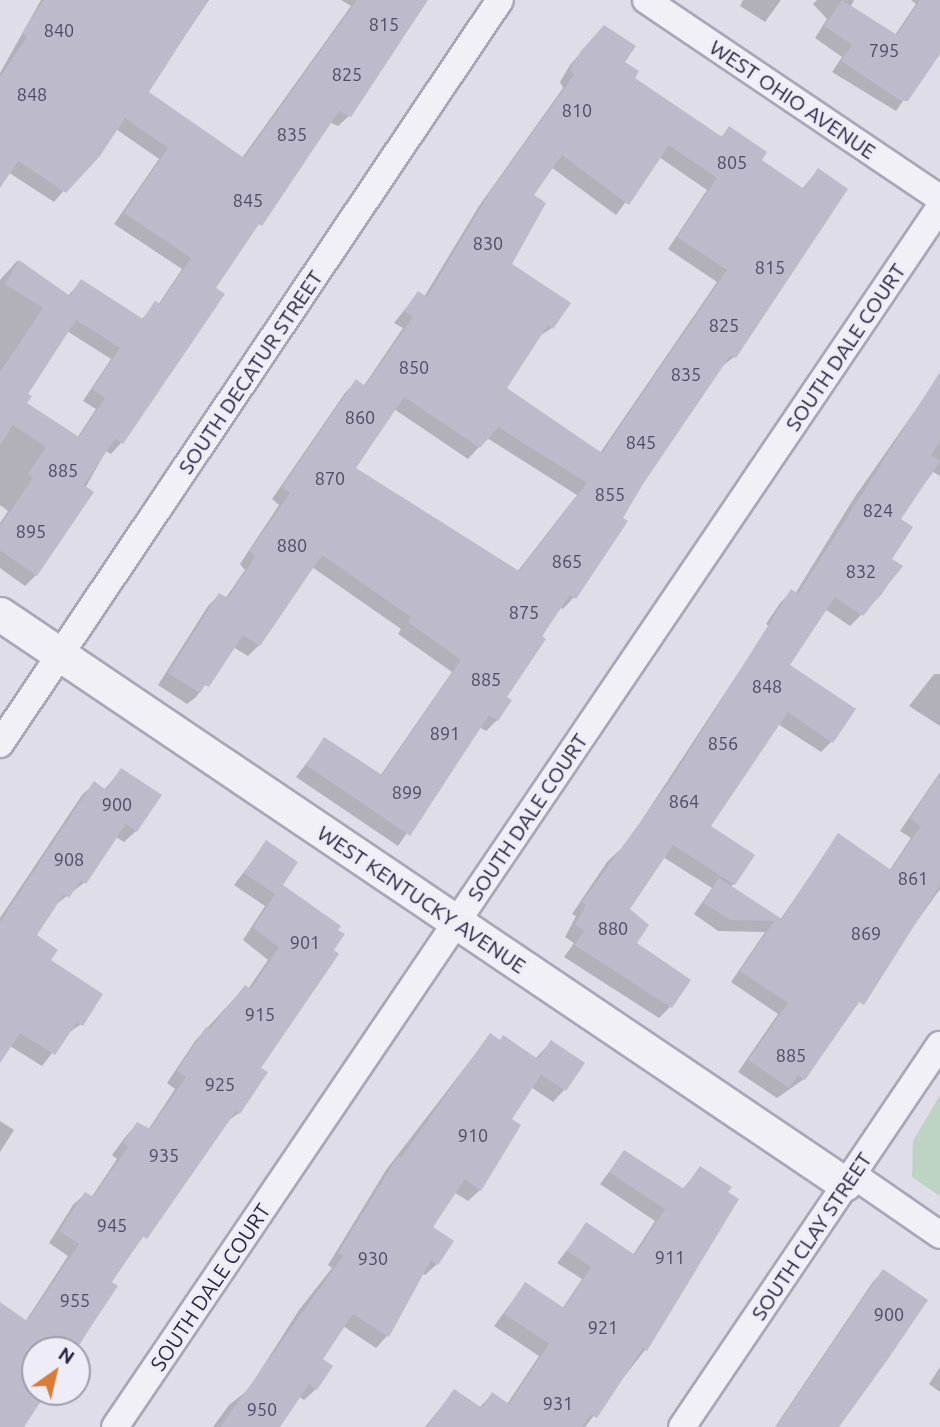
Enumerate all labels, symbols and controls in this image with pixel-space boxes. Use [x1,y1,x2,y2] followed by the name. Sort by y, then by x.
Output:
[369,13,399,35] house number: 815
[44,19,74,41] house number: 840
[705,34,881,164] street label: WEST OHIO AVENUE
[869,39,899,61] house number: 795
[332,63,362,85] house number: 825
[17,83,47,105] house number: 848
[562,99,592,121] house number: 810
[277,123,307,145] house number: 835
[717,151,747,173] house number: 805
[233,189,263,211] house number: 845
[473,232,503,254] house number: 830
[755,256,785,278] house number: 815
[780,259,910,435] street label: SOUTH DALE COURT
[173,266,327,478] street label: SOUTH DECATUR STREET
[709,314,739,336] house number: 825
[399,356,429,378] house number: 850
[671,363,701,385] house number: 835
[345,406,375,428] house number: 860
[626,431,656,453] house number: 845
[48,459,78,481] house number: 885
[315,467,345,489] house number: 870
[595,483,625,505] house number: 855
[863,499,893,521] house number: 824
[16,520,46,542] house number: 895
[277,534,307,556] house number: 880
[552,550,582,572] house number: 865
[846,560,876,582] house number: 832
[509,601,539,623] house number: 875
[471,668,501,690] house number: 885
[752,675,782,697] house number: 848
[430,722,460,744] house number: 891
[462,729,592,905] street label: SOUTH DALE COURT
[708,732,738,754] house number: 856
[392,781,422,803] house number: 899
[669,790,699,812] house number: 864
[102,793,132,815] house number: 900
[313,820,531,978] street label: WEST KENTUCKY AVENUE
[54,848,84,870] house number: 908
[898,867,928,889] house number: 861
[598,917,628,939] house number: 880
[851,922,881,944] house number: 869
[290,931,320,953] house number: 901
[245,1003,275,1025] house number: 915
[776,1044,806,1066] house number: 885
[205,1073,235,1095] house number: 925
[458,1124,488,1146] house number: 910
[149,1144,179,1166] house number: 935
[745,1147,877,1325] street label: SOUTH CLAY STREET
[145,1199,275,1375] street label: SOUTH DALE COURT
[97,1214,127,1236] house number: 945
[655,1246,685,1268] house number: 911
[358,1247,388,1269] house number: 930
[60,1289,90,1311] house number: 955
[874,1303,904,1325] house number: 900
[588,1316,618,1338] house number: 921
[21,1336,91,1406] north arrow
[55,1342,79,1368] text: N
[543,1392,573,1414] house number: 931
[247,1398,277,1420] house number: 950

